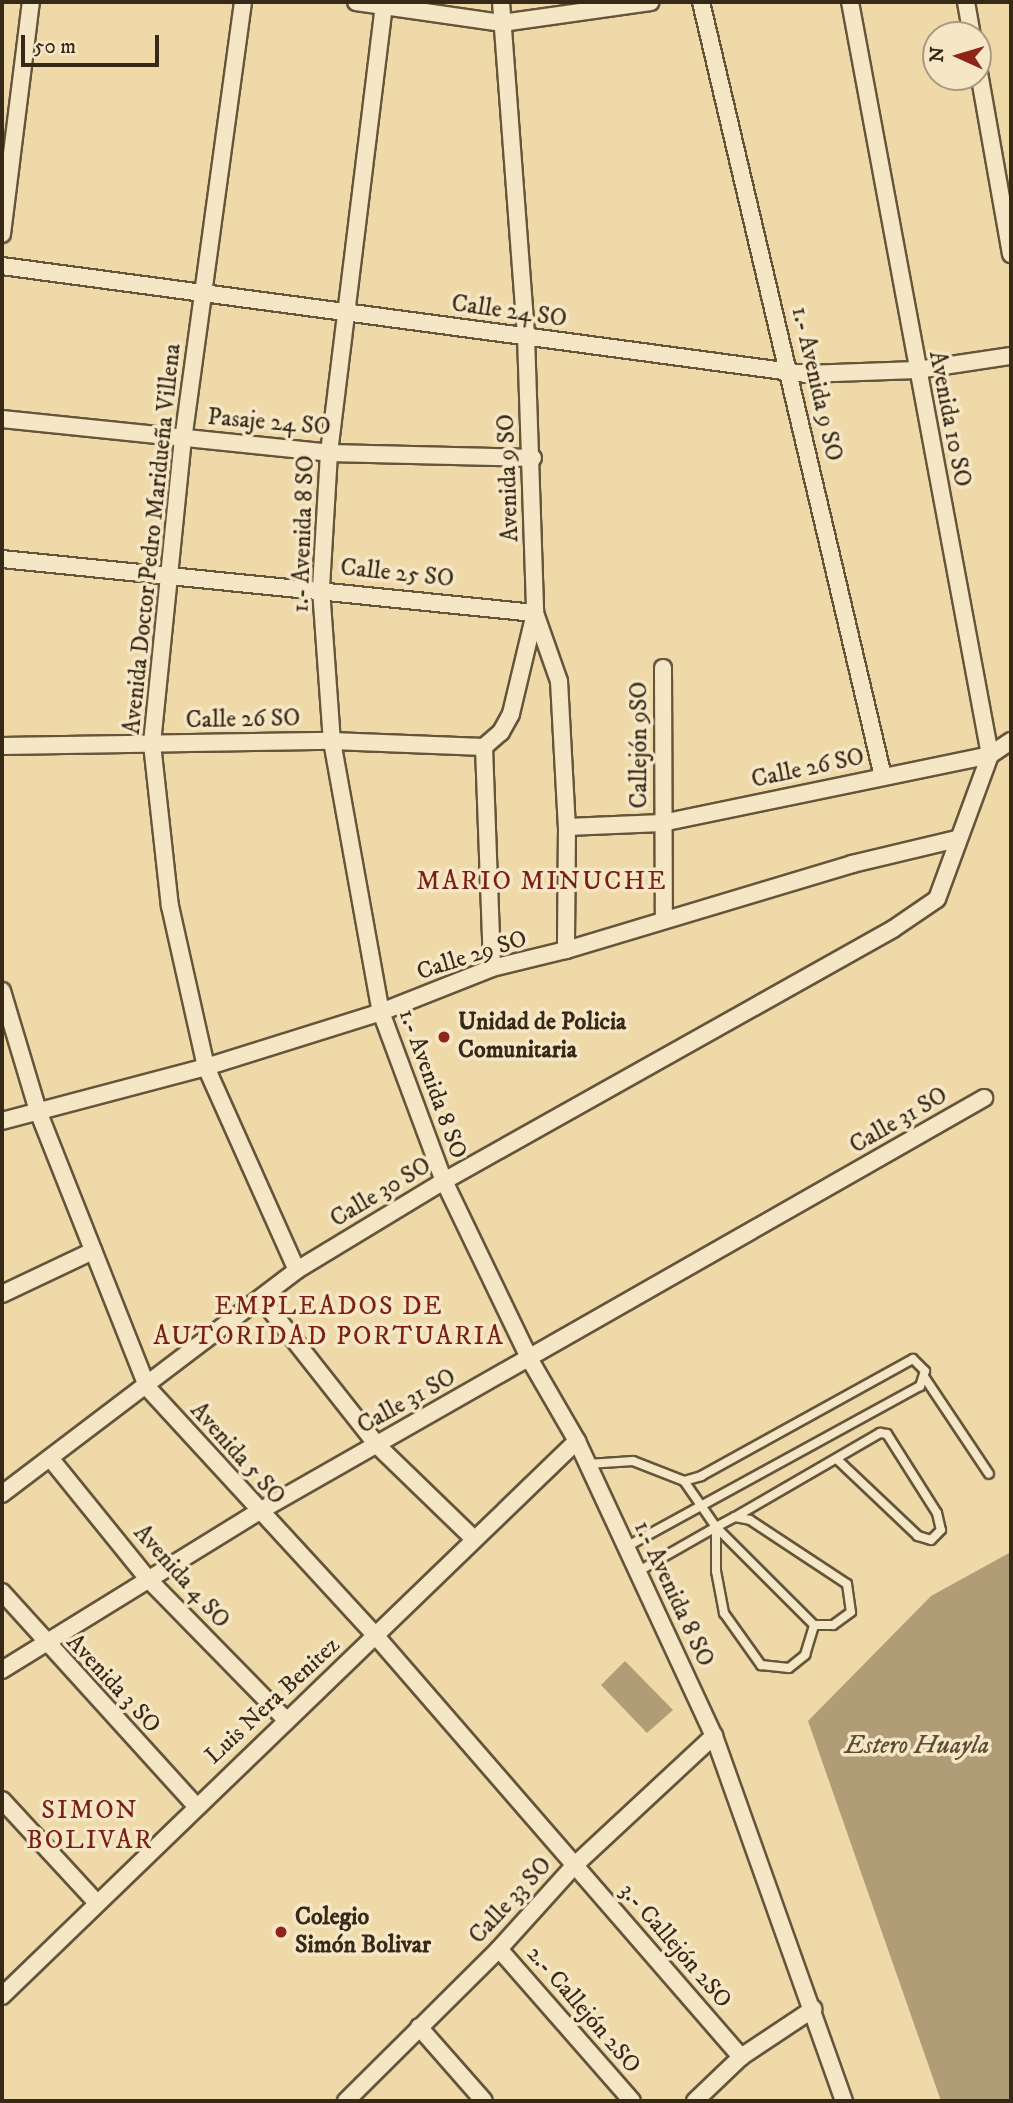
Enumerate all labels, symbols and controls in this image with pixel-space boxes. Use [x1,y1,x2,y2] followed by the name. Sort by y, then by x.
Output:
[24,21,163,65] scale bar
[922,21,992,91] north arrow
[34,34,76,60] text: 50 m
[926,46,950,63] text: N
[450,290,568,334] street label: Calle 24 SO
[784,304,848,464] street label: 1.- Avenida 9 SO
[118,342,188,736] street label: Avenida Doctor Pedro Maridueña Villena
[922,349,976,489] street label: Avenida 10 SO
[206,403,332,443] street label: Pasaje 24 SO
[492,414,526,542] street label: Avenida 9 SO
[287,455,321,613] street label: 1.- Avenida 8 SO
[339,554,455,594] street label: Calle 25 SO
[626,681,654,809] street label: Callejón 9SO
[185,705,301,735] street label: Calle 26 SO
[749,743,867,795] street label: Calle 26 SO
[418,866,666,898] district label: MARIO MINUCHE
[413,925,531,987] street label: Calle 29 SO
[392,1005,472,1163] street label: 1.- Avenida 8 SO
[458,1009,626,1065] place label: Unidad de Policia Comunitaria
[436,1029,452,1045] marker: Unidad de Policia Comunitaria
[845,1082,953,1160] street label: Calle 31 SO
[326,1152,436,1234] street label: Calle 30 SO
[156,1291,502,1352] district label: EMPLEADOS DE AUTORIDAD PORTUARIA
[353,1363,461,1441] street label: Calle 31 SO
[183,1397,291,1511] street label: Avenida 5 SO
[627,1517,719,1671] street label: 1.- Avenida 8 SO
[127,1519,235,1635] street label: Avenida 4 SO
[60,1628,166,1740] street label: Avenida 3 SO
[200,1631,346,1771] street label: Luis Nera Benitez
[845,1730,989,1762] water label: Estero Huayla
[27,1795,153,1856] district label: SIMON BOLIVAR
[464,1852,558,1950] street label: Calle 33 SO
[613,1878,737,2014] street label: 3.- Callejón 2SO
[295,1904,431,1960] place label: Colegio Simón Bolivar
[273,1924,289,1940] marker: Colegio Simón Bolivar
[520,1940,646,2080] street label: 2.- Callejón 2SO

